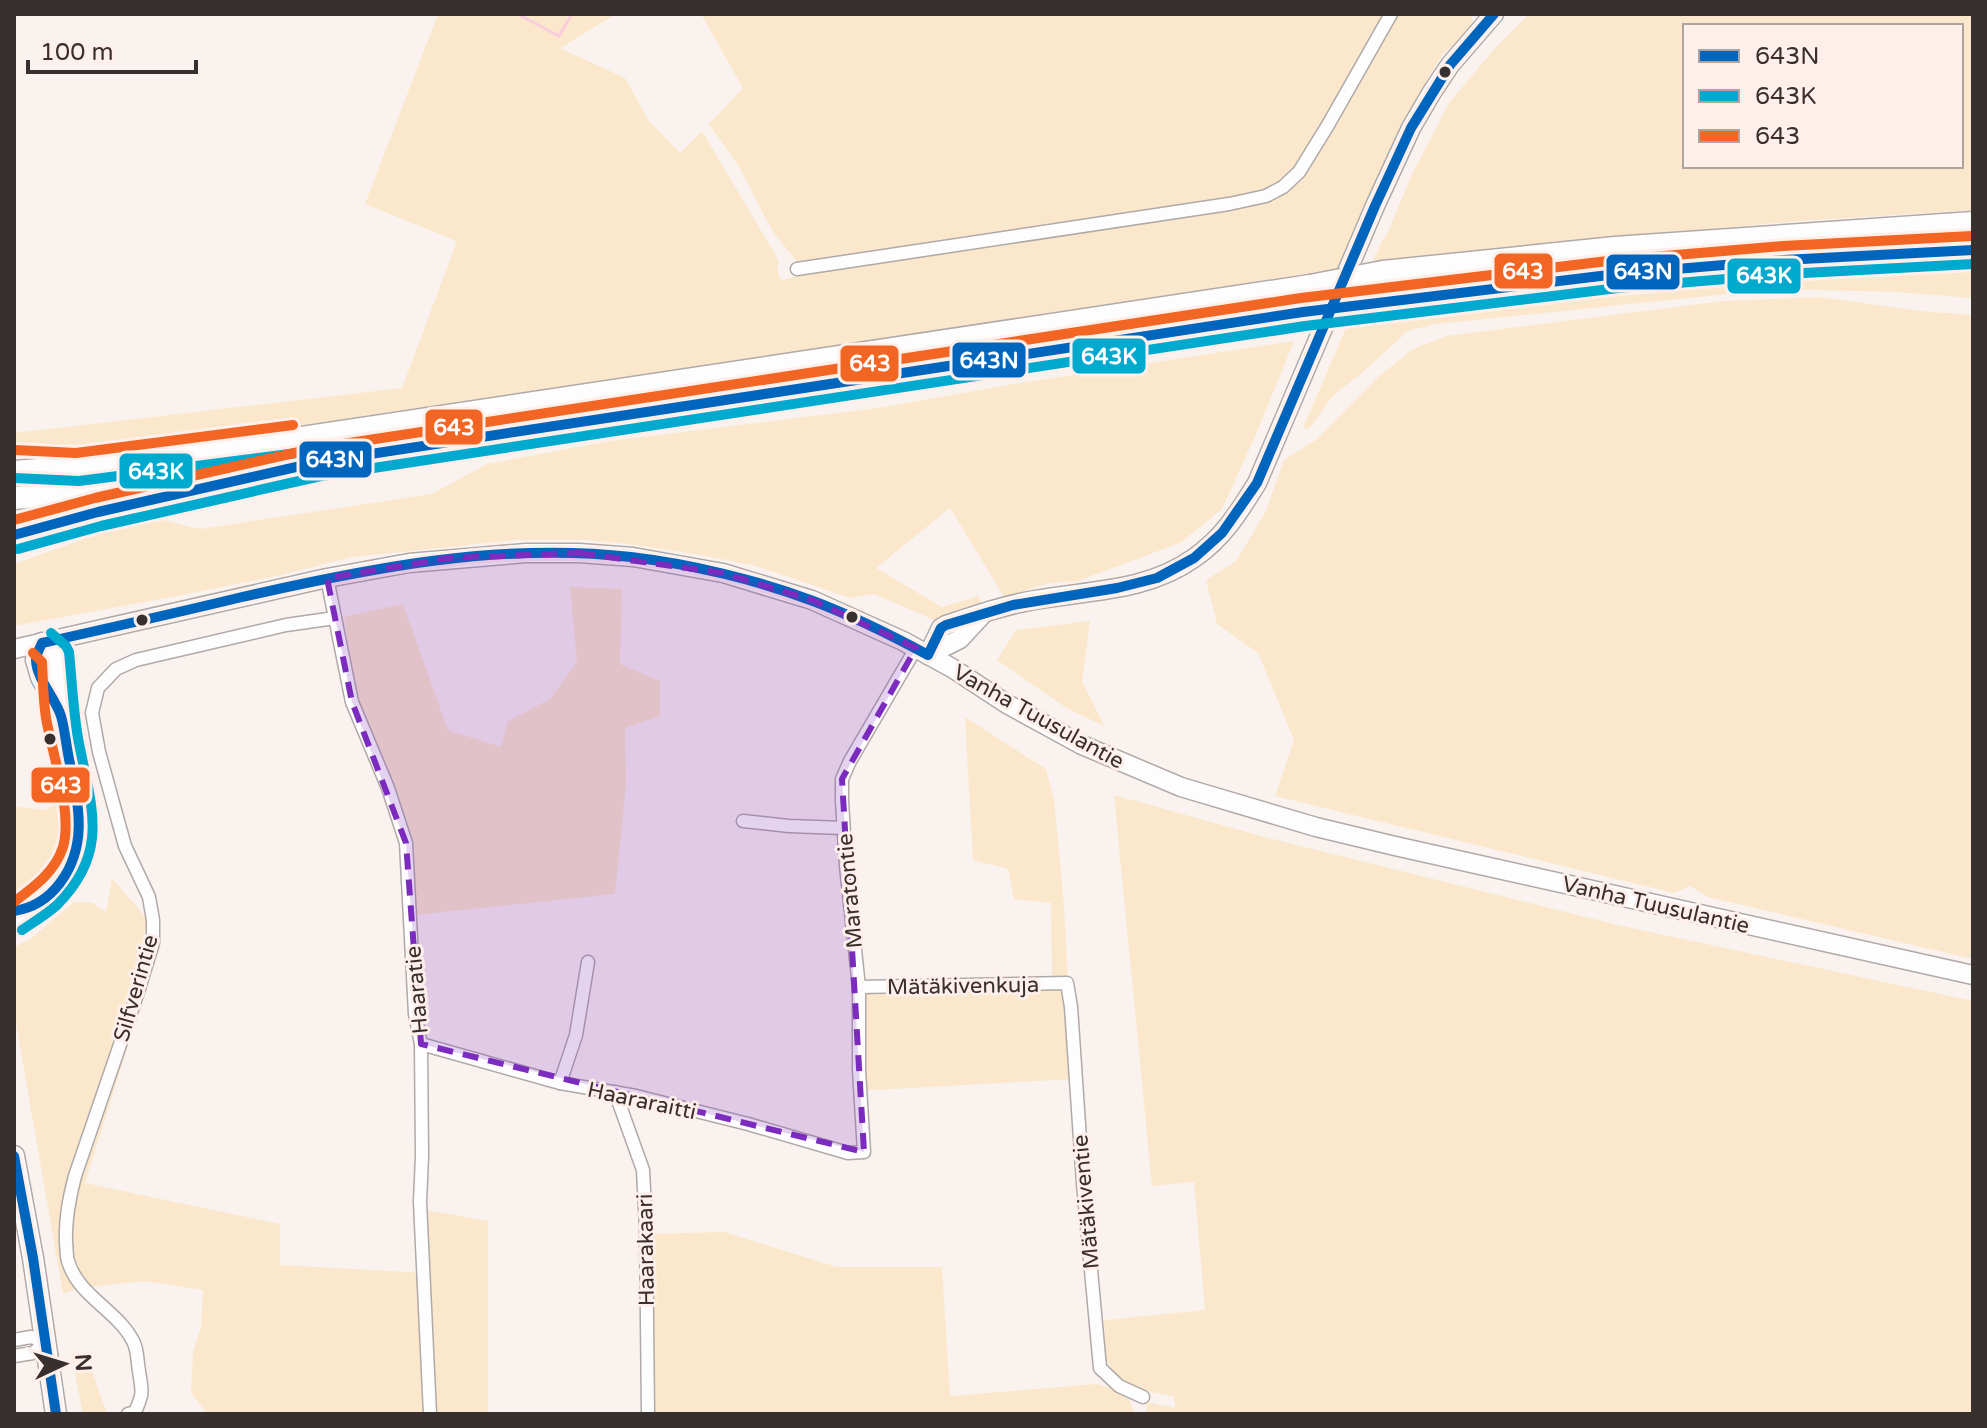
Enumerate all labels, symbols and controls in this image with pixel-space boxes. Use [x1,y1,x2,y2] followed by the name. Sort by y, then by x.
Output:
[28,24,196,74] scale bar
[1683,24,1963,168] legend
[40,38,114,67] text: 100 m
[1755,42,1820,71] text: 643N
[1437,64,1453,80] unlabelled marker
[1755,82,1816,111] text: 643K
[1755,122,1800,151] text: 643
[1493,252,1554,290] line badge: 643
[1605,253,1681,291] line badge: 643N
[1726,257,1802,295] line badge: 643K
[1502,259,1544,285] text: 643
[1613,259,1673,285] text: 643N
[1736,263,1792,289] text: 643K
[1071,337,1147,375] line badge: 643K
[951,341,1027,379] line badge: 643N
[839,344,900,383] line badge: 643
[1081,344,1137,370] text: 643K
[959,348,1019,374] text: 643N
[849,351,891,377] text: 643
[424,408,484,446] line badge: 643
[433,415,475,441] text: 643
[298,440,373,479] line badge: 643N
[305,447,365,473] text: 643N
[118,452,194,490] line badge: 643K
[128,459,184,485] text: 643K
[844,609,860,625] unlabelled marker
[134,612,150,628] unlabelled marker
[948,659,1129,775] street label: Vanha Tuusulantie
[42,731,58,747] unlabelled marker
[30,766,91,804] line badge: 643
[40,773,82,799] text: 643
[832,832,868,949] street label: Maratontie
[1560,871,1752,939] street label: Vanha Tuusulantie
[108,932,164,1045] street label: Silfverintie
[400,945,434,1035] street label: Haaratie
[887,972,1039,1000] street label: Mätäkivenkuja
[585,1077,699,1125] street label: Haararaitti
[1067,1134,1105,1270] street label: Mätäkiventie
[632,1193,660,1306] street label: Haarakaari
[24,1324,104,1404] north arrow
[69,1353,97,1372] text: N

